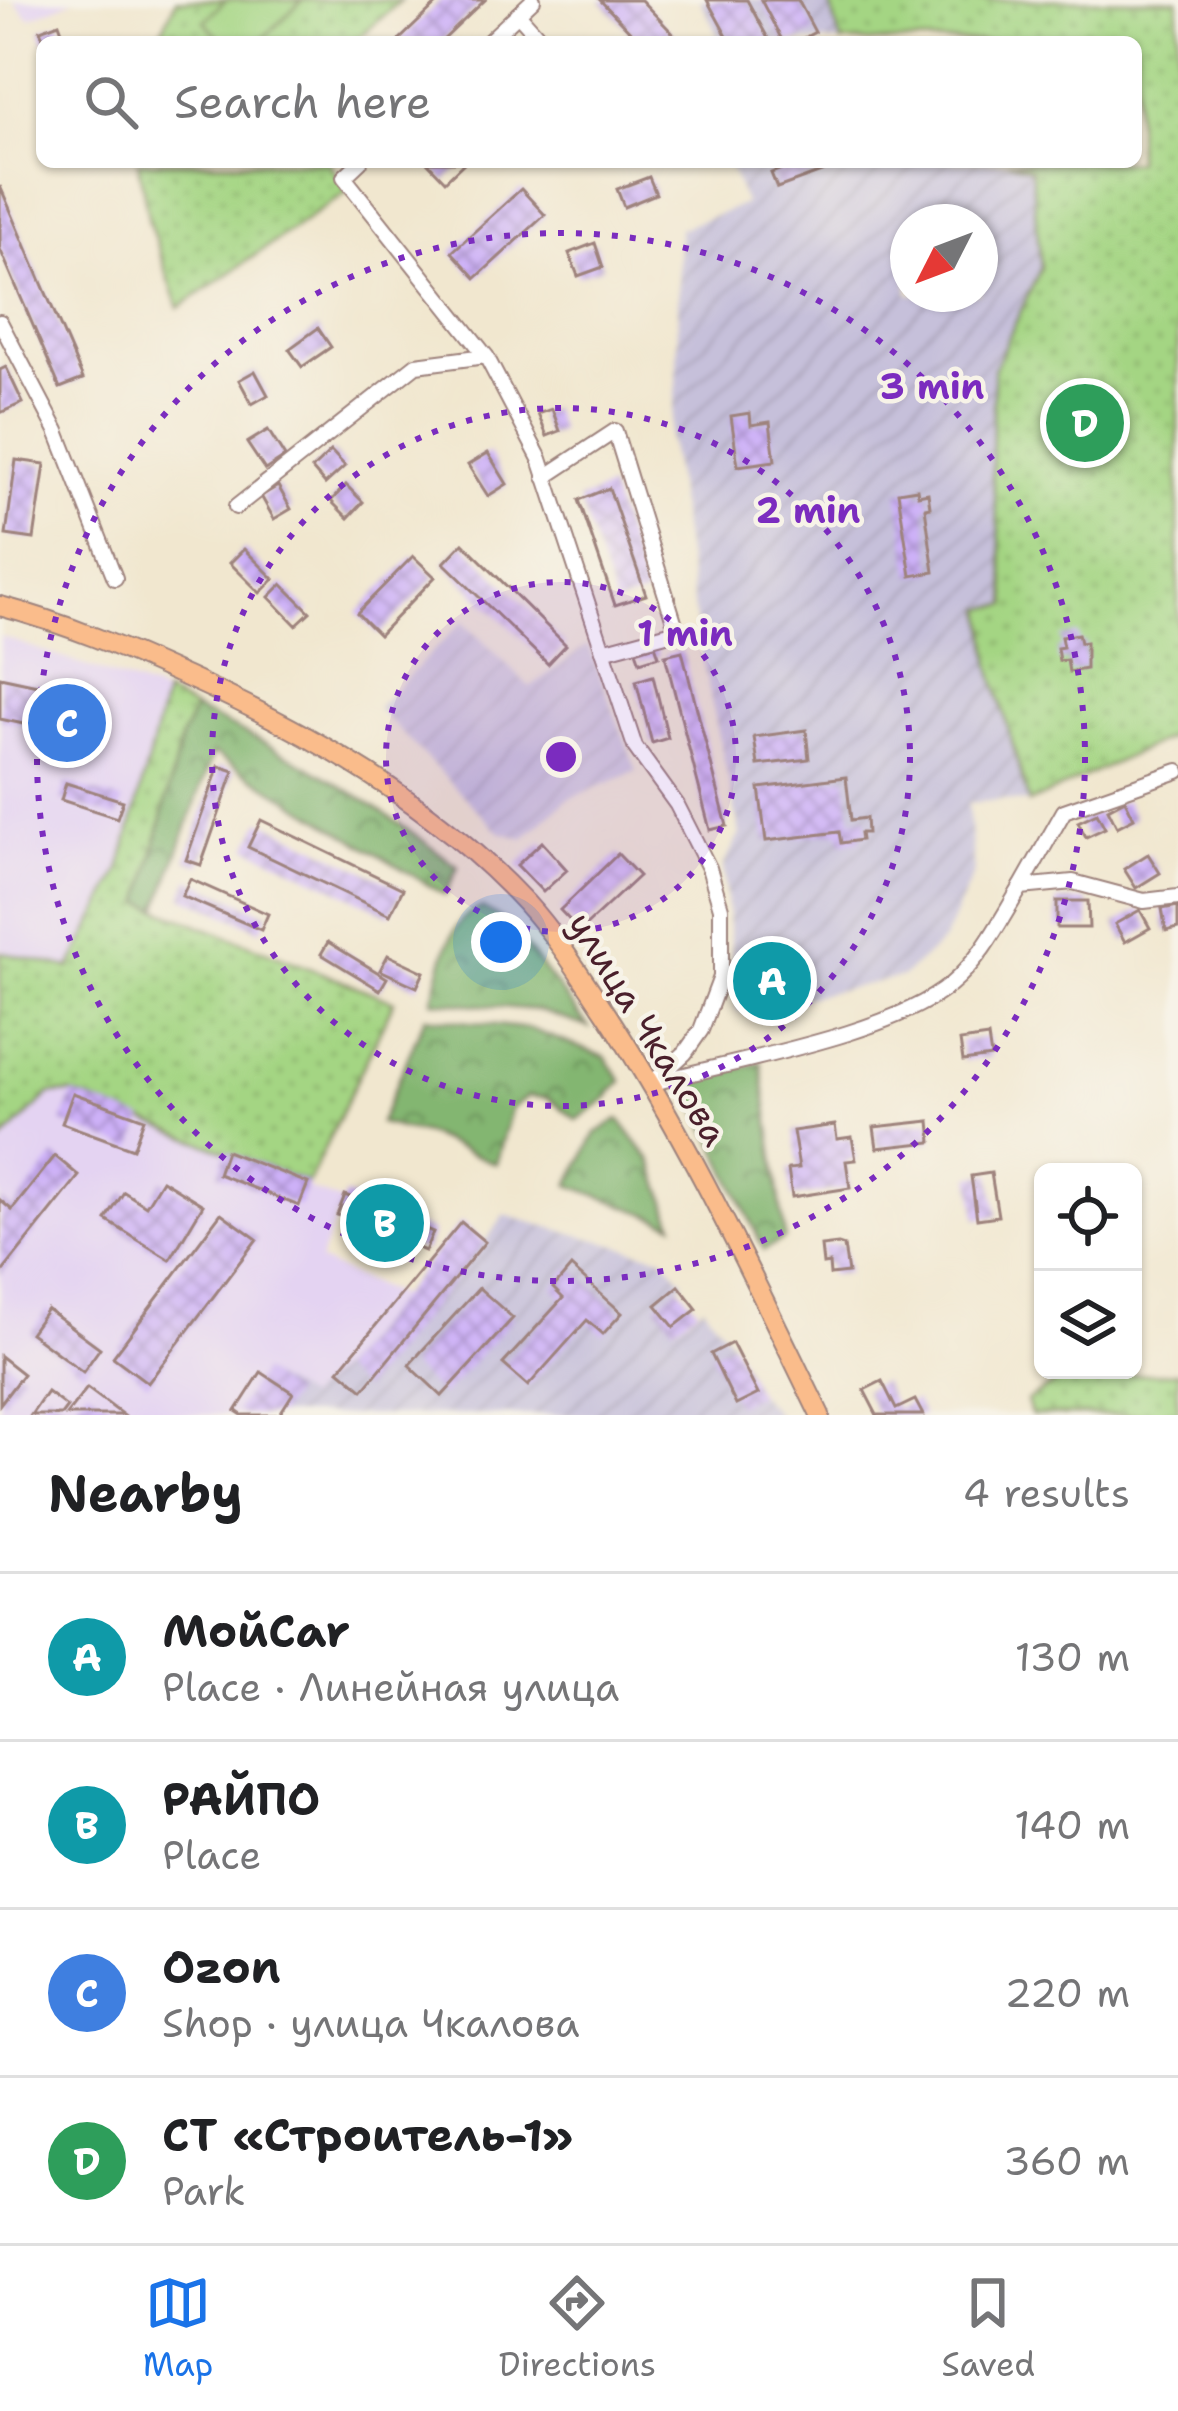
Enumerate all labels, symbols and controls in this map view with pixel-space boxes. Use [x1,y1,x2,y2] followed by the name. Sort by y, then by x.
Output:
[36,36,1142,168] search box
[78,69,144,135] icon: search
[174,72,431,132] text: Search here
[890,204,998,312] north arrow
[880,362,985,411] text: 3 min
[1046,378,1124,468] pin: D
[756,486,861,535] text: 2 min
[637,609,733,658] text: 1 min
[28,678,106,768] pin: C
[540,736,582,778] centre of rings
[557,903,739,1155] street label: улица Чкалова
[471,912,531,972] your location
[733,936,811,1026] pin: A
[1034,1163,1142,1379] map controls
[1034,1163,1142,1271] button: locate
[346,1178,424,1268] pin: B
[1034,1271,1142,1379] button: layers
[48,1459,243,1527] text: Nearby
[963,1467,1130,1519] text: 4 results
[162,1601,350,1661] text: МойCar
[72,1631,102,1683] text: A
[1015,1631,1130,1683] text: 130 m
[162,1661,619,1713] text: Place · Линейная улица
[162,1769,320,1829] text: РАЙПО
[75,1799,99,1851] text: B
[1014,1799,1130,1851] text: 140 m
[162,1829,261,1881] text: Place
[162,1937,281,1997] text: Ozon
[75,1967,99,2019] text: C
[1004,1967,1130,2019] text: 220 m
[162,1997,579,2049] text: Shop · улица Чкалова
[162,2105,573,2165] text: СТ «Строитель-1»
[73,2135,101,2187] text: D
[1003,2135,1130,2187] text: 360 m
[162,2165,246,2217] text: Park
[143,2270,213,2387] tab: Map
[499,2270,656,2387] tab: Directions
[942,2270,1035,2387] tab: Saved

